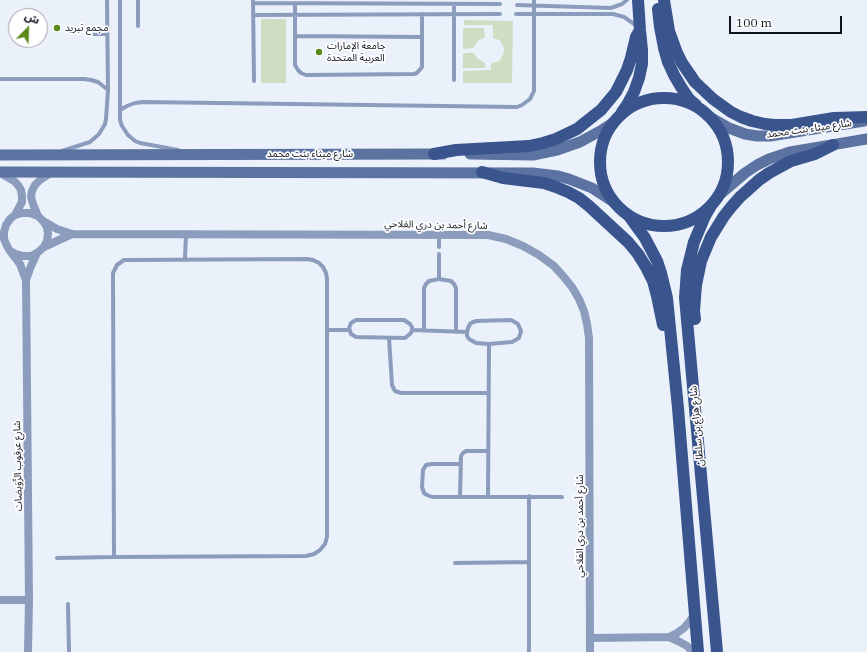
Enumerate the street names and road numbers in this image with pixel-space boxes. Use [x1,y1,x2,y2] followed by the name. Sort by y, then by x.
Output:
[766,117,852,141] street label: شارع ميثاء بنت محمد
[267,148,353,160] street label: شارع ميثاء بنت محمد
[384,218,488,232] street label: شارع أحمد بن دري الفلاحي
[687,385,707,467] street label: شارع هزاع بن سلطان
[11,421,25,511] street label: شارع عرقوب الرِّوَيضات
[574,474,586,578] street label: شارع أحمد بن دري الفلاحي

